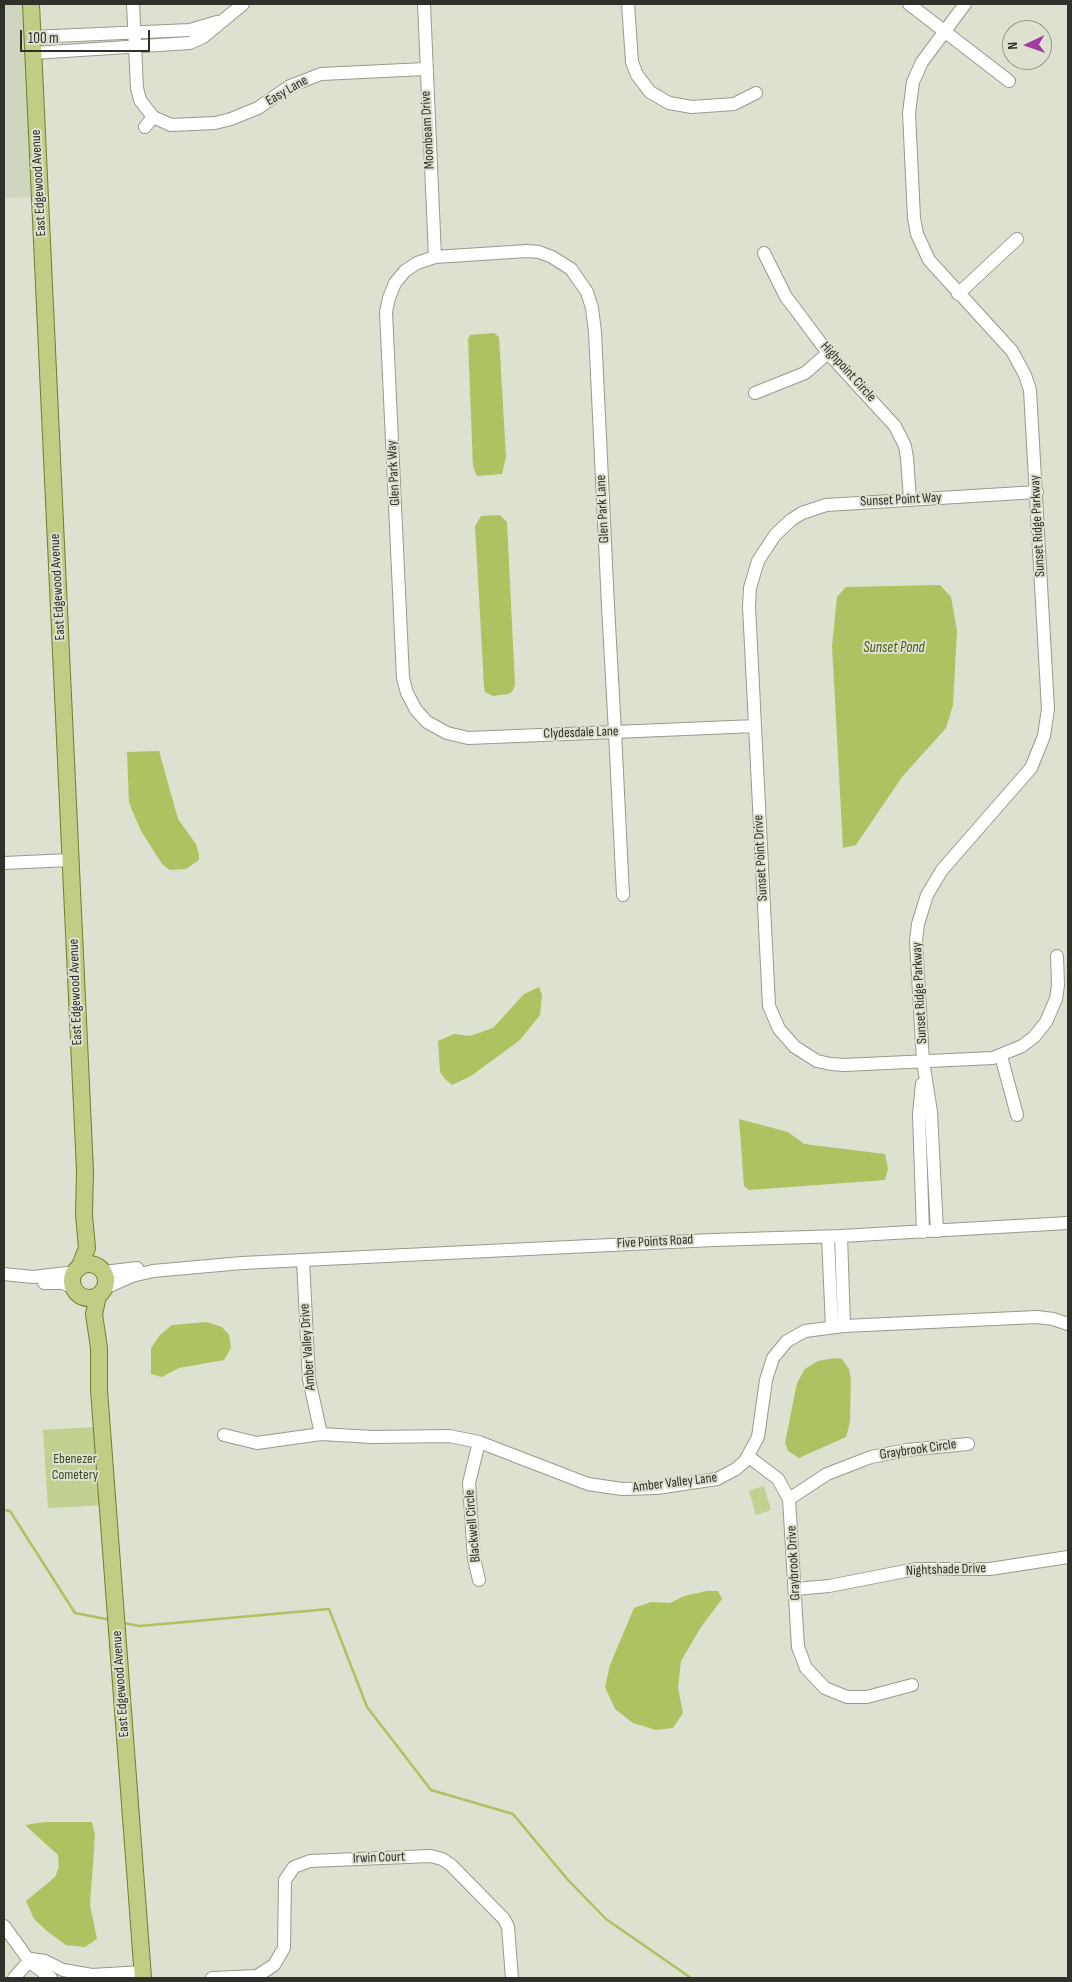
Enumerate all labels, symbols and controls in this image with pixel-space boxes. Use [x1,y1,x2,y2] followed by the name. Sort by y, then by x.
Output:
[22,20,152,52] scale bar
[1002,20,1052,70] north arrow
[28,29,59,48] text: 100 m
[1004,42,1021,50] text: N
[263,72,311,110] street label: Easy Lane
[418,90,438,170] street label: Moonbeam Drive
[28,129,50,237] street label: East Edgewood Avenue
[817,338,879,406] street label: Highpoint Circle
[384,440,404,506] street label: Glen Park Way
[593,474,613,544] street label: Glen Park Lane
[1027,475,1049,577] street label: Sunset Ridge Parkway
[860,489,942,511] street label: Sunset Point Way
[47,533,69,641] street label: East Edgewood Avenue
[863,639,925,657] water label: Sunset Pond
[543,723,619,743] street label: Clydesdale Lane
[750,814,772,902] street label: Sunset Point Drive
[66,938,86,1046] street label: East Edgewood Avenue
[909,942,931,1044] street label: Sunset Ridge Parkway
[616,1232,694,1252] street label: Five Points Road
[297,1303,319,1391] street label: Amber Valley Drive
[879,1436,957,1464] street label: Graybrook Circle
[52,1451,98,1484] park label: Ebenezer Cometery
[632,1469,718,1497] street label: Amber Valley Lane
[461,1489,485,1563] street label: Blackwell Circle
[784,1525,804,1601] street label: Graybrook Drive
[906,1560,986,1580] street label: Nightshade Drive
[109,1630,133,1738] street label: East Edgewood Avenue
[352,1849,406,1867] street label: Irwin Court

